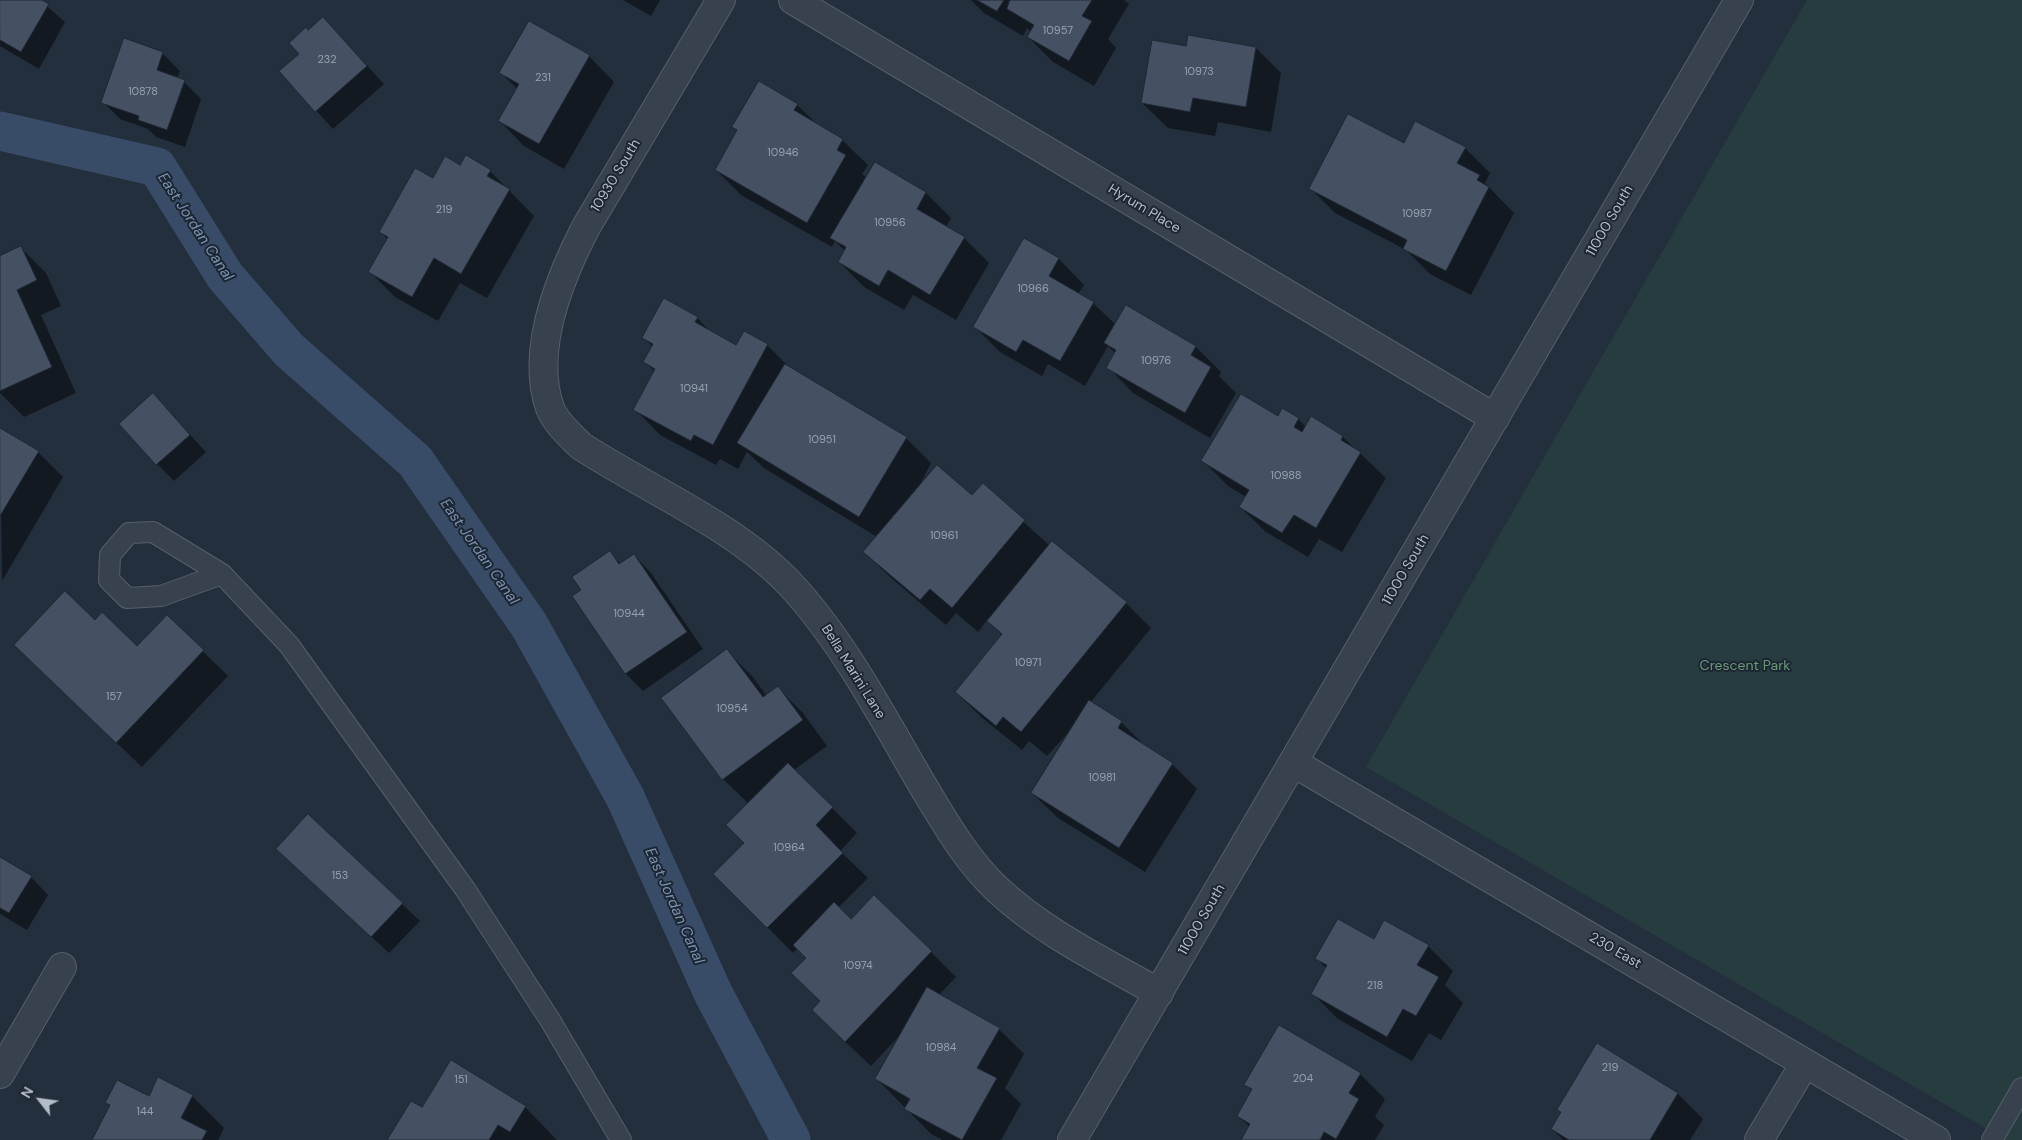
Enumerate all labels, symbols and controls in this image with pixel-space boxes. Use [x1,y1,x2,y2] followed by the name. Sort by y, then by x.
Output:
[1043,24,1073,38] house number: 10957
[317,53,337,67] house number: 232
[1184,65,1214,79] house number: 10973
[535,71,551,85] house number: 231
[128,85,158,99] house number: 10878
[588,137,644,215] street label: 10930 South
[767,146,799,160] house number: 10946
[153,170,237,284] water label: East Jordan Canal
[1105,181,1183,237] street label: Hyrum Place
[1583,183,1637,259] street label: 11000 South
[436,203,452,217] house number: 219
[1402,207,1432,221] house number: 10987
[874,216,906,230] house number: 10956
[1017,282,1049,296] house number: 10966
[1141,354,1171,368] house number: 10976
[680,382,708,396] house number: 10941
[808,433,836,447] house number: 10951
[1270,469,1302,483] house number: 10988
[436,496,522,608] water label: East Jordan Canal
[930,529,958,543] house number: 10961
[1379,532,1433,608] street label: 11000 South
[613,607,645,621] house number: 10944
[817,622,889,722] street label: Bella Marini Lane
[1015,656,1041,670] house number: 10971
[1700,658,1790,674] park label: Crescent Park
[106,690,122,704] house number: 157
[716,702,748,716] house number: 10954
[1088,771,1116,785] house number: 10981
[773,841,805,855] house number: 10964
[640,845,708,967] water label: East Jordan Canal
[332,869,348,883] house number: 153
[1175,882,1229,958] street label: 11000 South
[1586,929,1644,973] street label: 230 East
[843,959,873,973] house number: 10974
[1367,979,1383,993] house number: 218
[925,1041,957,1055] house number: 10984
[1602,1061,1618,1075] house number: 219
[1293,1072,1313,1086] house number: 204
[454,1073,468,1087] house number: 151
[15,1075,65,1125] north arrow
[17,1084,37,1101] text: N
[137,1105,153,1119] house number: 144

